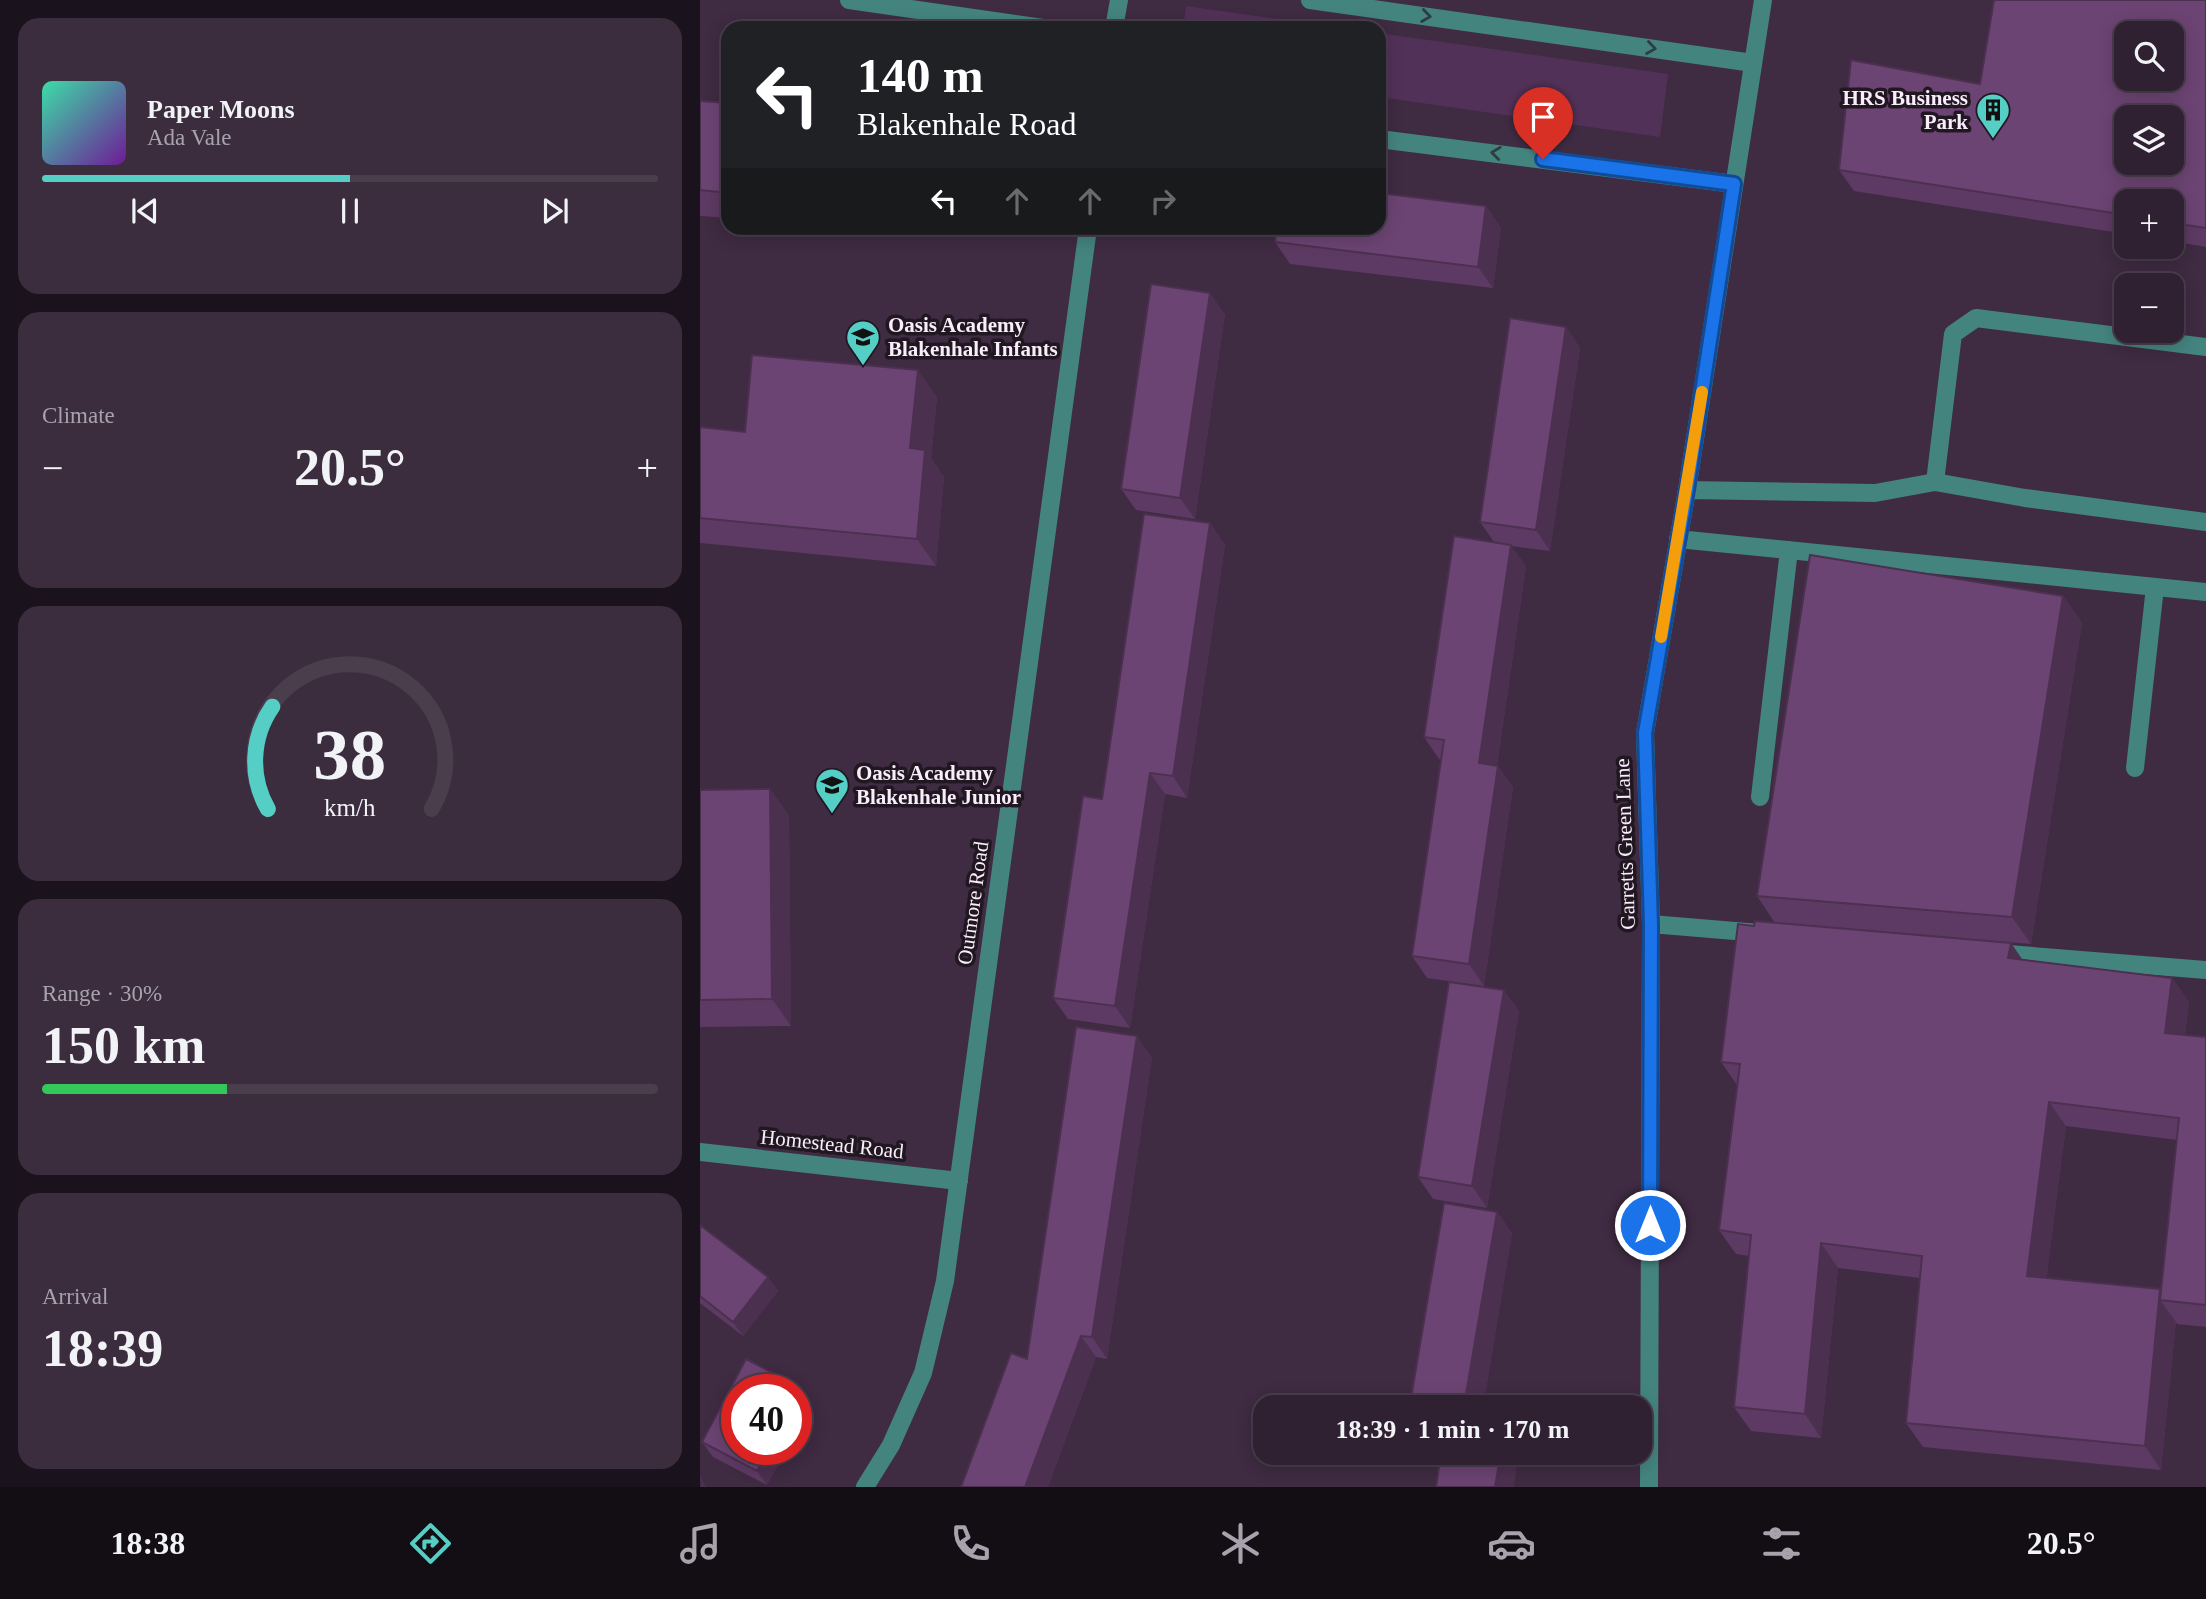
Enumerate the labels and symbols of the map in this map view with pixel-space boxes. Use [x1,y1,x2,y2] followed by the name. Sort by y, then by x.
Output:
[1420,9,1432,24] one-way arrow
[1645,40,1657,55] one-way arrow
[1843,86,1968,134] place label: HRS Business Park
[1513,87,1573,159] pin
[1974,91,2012,140] building icon: HRS Business Park
[1490,146,1502,161] one-way arrow
[888,313,1058,361] place label: Oasis Academy Blakenhale Infants
[844,318,882,367] school or university icon: Oasis Academy Blakenhale Infants
[1610,758,1640,930] street label: Garretts Green Lane
[856,761,1021,809] place label: Oasis Academy Blakenhale Junior
[813,766,851,815] school or university icon: Oasis Academy Blakenhale Junior
[952,839,994,966] street label: Outmore Road
[759,1125,905,1164] street label: Homestead Road
[1613,1188,1687,1262] position arrow
[721,1374,812,1465] speed limit sign: 40

